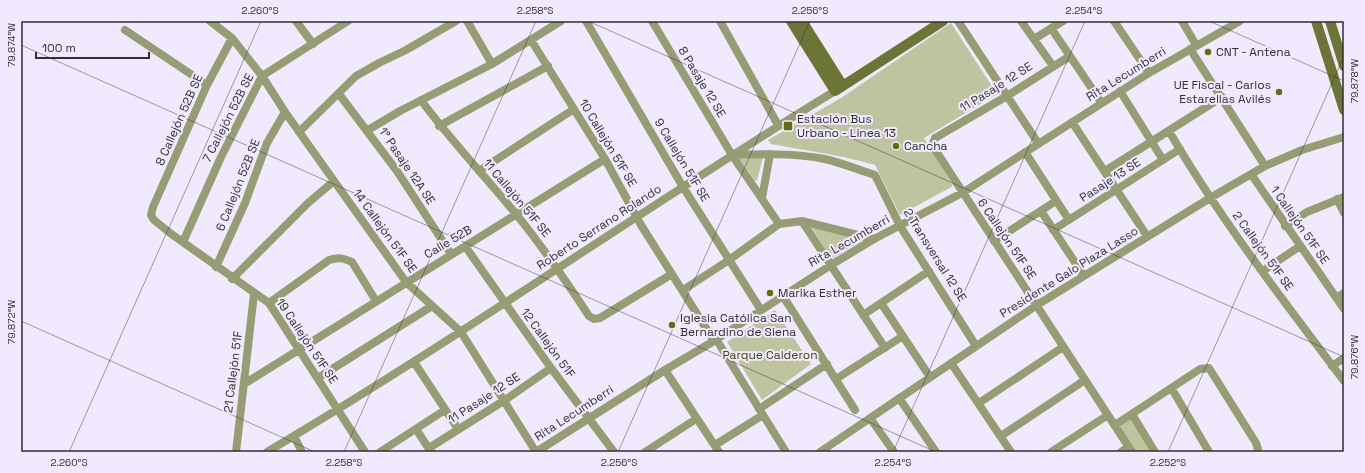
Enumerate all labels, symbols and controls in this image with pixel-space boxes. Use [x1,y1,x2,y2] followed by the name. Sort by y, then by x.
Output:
[241,4,279,17] text: 2.260°S
[517,4,553,17] text: 2.258°S
[792,4,828,17] text: 2.256°S
[1066,4,1102,17] text: 2.254°S
[5,23,18,67] text: 79.874°W
[36,34,149,60] scale bar
[42,40,76,56] text: 100 m
[674,43,730,121] street label: 8 Pasaje 12 SE
[1083,43,1169,105] street label: Rita Lecumberri
[1216,44,1291,60] place label: CNT - Antena
[1203,47,1213,57] marker: CNT - Antena
[957,58,1036,116] street label: 11 Pasaje 12 SE
[1348,58,1361,103] text: 79.878°W
[199,71,257,165] street label: 7 Callejón 52B SE
[152,72,206,168] street label: 8 Callejón 52B SE
[1174,77,1271,107] place label: UE Fiscal - Carlos Estarellas Avilés
[1274,87,1284,97] marker: UE Fiscal - Carlos Estarellas Avilés
[575,96,641,190] street label: 10 Callejón 51F SE
[797,111,896,141] place label: Estación Bus Urbano - Linea 13
[651,115,713,205] street label: 9 Callejón 51F SE
[782,120,794,132] marker: Estación Bus Urbano - Linea 13
[375,124,439,208] street label: 1° Pasaje 12A SE
[212,136,264,234] street label: 6 Callejón 52B SE
[904,138,947,154] place label: Cancha
[891,141,901,151] marker: Cancha
[1076,154,1144,206] street label: Pasaje 13 SE
[480,156,555,241] street label: 11 Callejón 51F SE
[534,181,664,273] street label: Roberto Serrano Rolando
[1267,183,1333,268] street label: 1 Callejón 51F SE
[349,186,421,276] street label: 14 Callejón 51F SE
[974,195,1040,283] street label: 6 Callejón 51F SE
[900,205,970,305] street label: 2 Transversal 12 SE
[1229,208,1297,294] street label: 2 Callejón 51F SE
[805,211,893,271] street label: Rita Lecumberri
[421,221,475,262] street label: Calle 52B
[997,223,1141,321] street label: Presidente Galo Plaza Lasso
[778,285,857,301] place label: Marika Esther
[765,288,775,298] marker: Marika Esther
[273,295,342,387] street label: 19 Callejón 51F SE
[5,300,18,344] text: 79.872°W
[517,305,579,381] street label: 12 Callejón 51F
[680,310,796,340] place label: Iglesia Católica San Bernardino de Siena
[667,320,677,330] marker: Iglesia Católica San Bernardino de Siena
[220,330,246,414] street label: 21 Callejón 51F
[1348,334,1361,379] text: 79.876°W
[723,347,818,363] park label: Parque Calderon
[445,369,523,427] street label: 11 Pasaje 12 SE
[531,381,617,445] street label: Rita Lecumberri
[50,456,88,469] text: 2.260°S
[326,456,362,469] text: 2.258°S
[601,456,637,469] text: 2.256°S
[875,456,911,469] text: 2.254°S
[1150,456,1186,469] text: 2.252°S

